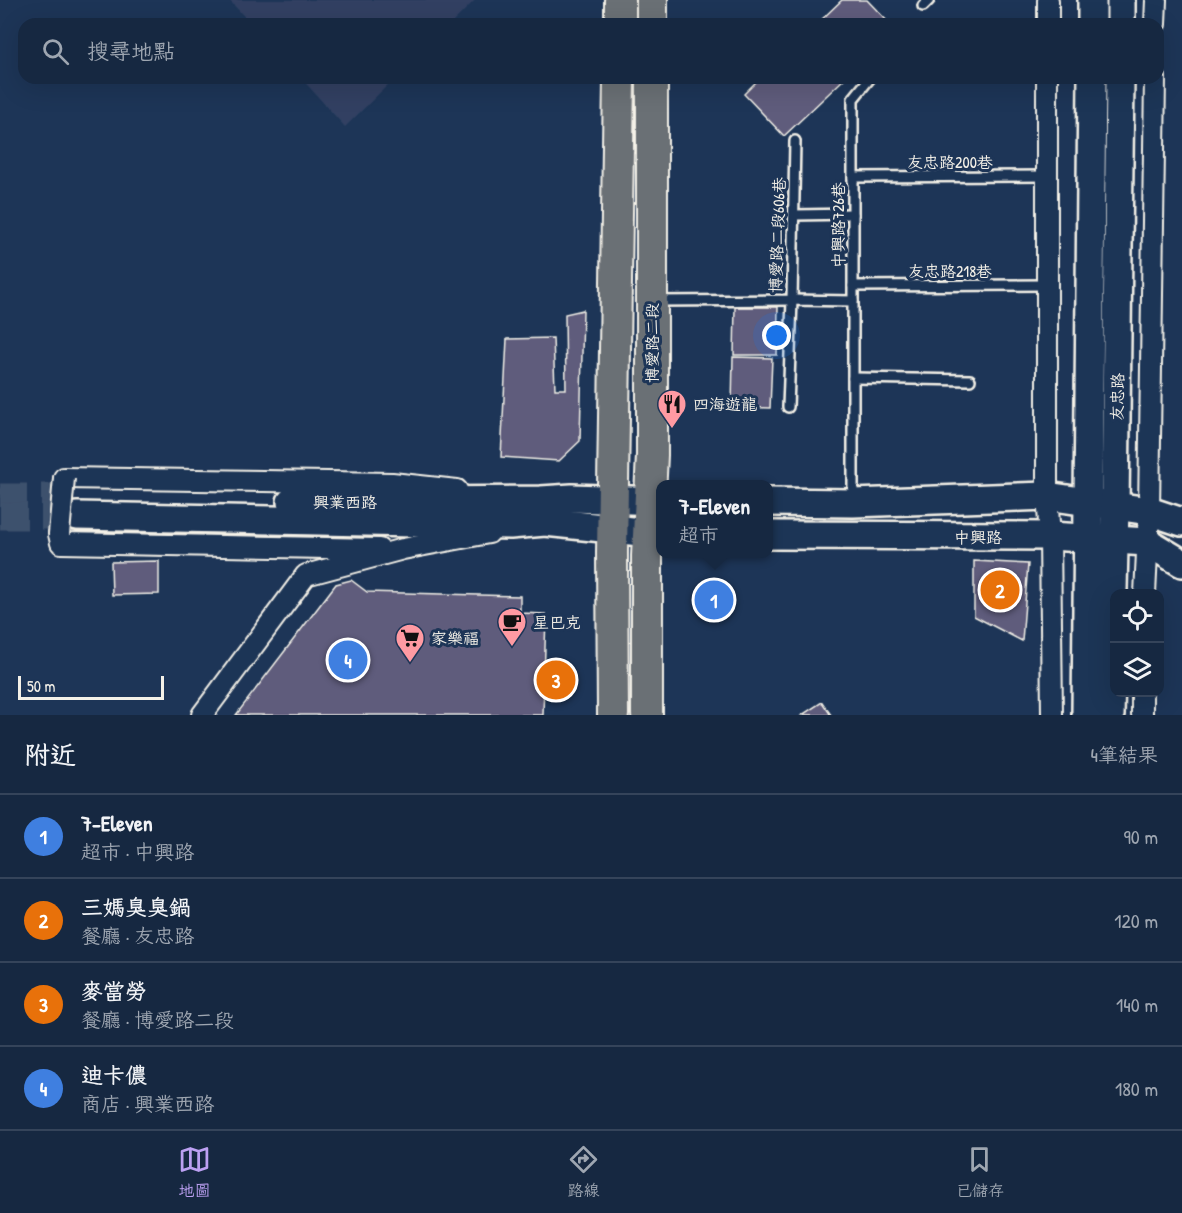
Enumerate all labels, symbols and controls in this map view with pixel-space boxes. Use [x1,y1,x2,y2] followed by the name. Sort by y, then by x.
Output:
[18,18,1164,84] search box
[39,35,72,68] icon: search
[87,36,175,66] text: 搜尋地點
[907,151,993,173] street label: 友忠路200巷
[764,177,790,293] street label: 博愛路二段606巷
[827,182,849,268] street label: 中興路726巷
[908,260,992,282] street label: 友忠路218巷
[641,303,663,383] street label: 博愛路二段
[762,321,791,350] your location
[1106,373,1128,421] street label: 友忠路
[656,388,688,430] restaurant icon: 四海遊龍
[693,393,757,415] place label: 四海遊龍
[656,480,773,558] popup
[313,491,377,513] street label: 興業西路
[679,491,750,521] text: 7-Eleven
[679,521,719,548] text: 超市
[954,526,1002,548] street label: 中興路
[980,568,1020,612] pin: 2
[694,578,734,622] pin: 1
[1110,589,1164,697] map controls
[1110,589,1164,643] button: locate
[496,606,528,648] cafe icon: 星巴克
[533,611,581,633] place label: 星巴克
[394,622,426,664] supermarket icon: 家樂福
[431,627,479,649] place label: 家樂福
[328,638,368,682] pin: 4
[1110,643,1164,697] button: layers
[536,658,576,702] pin: 3
[18,673,164,700] scale bar
[27,675,56,697] text: 50 m
[24,737,76,772] text: 附近
[1091,741,1158,768] text: 4筆結果
[81,808,153,838] text: 7-Eleven
[40,823,47,850] text: 1
[1124,823,1158,850] text: 90 m
[81,838,194,865] text: 超市 · 中興路
[81,892,191,922] text: 三媽臭臭鍋
[39,907,48,934] text: 2
[1114,907,1158,934] text: 120 m
[81,922,194,949] text: 餐廳 · 友忠路
[81,976,147,1006] text: 麥當勞
[39,991,48,1018] text: 3
[1116,991,1158,1018] text: 140 m
[81,1006,234,1033] text: 餐廳 · 博愛路二段
[81,1060,147,1090] text: 迪卡儂
[40,1075,47,1102] text: 4
[1115,1075,1158,1102] text: 180 m
[81,1090,214,1117] text: 商店 · 興業西路
[178,1143,211,1201] tab: 地圖
[567,1143,600,1201] tab: 路線
[956,1143,1004,1201] tab: 已儲存

